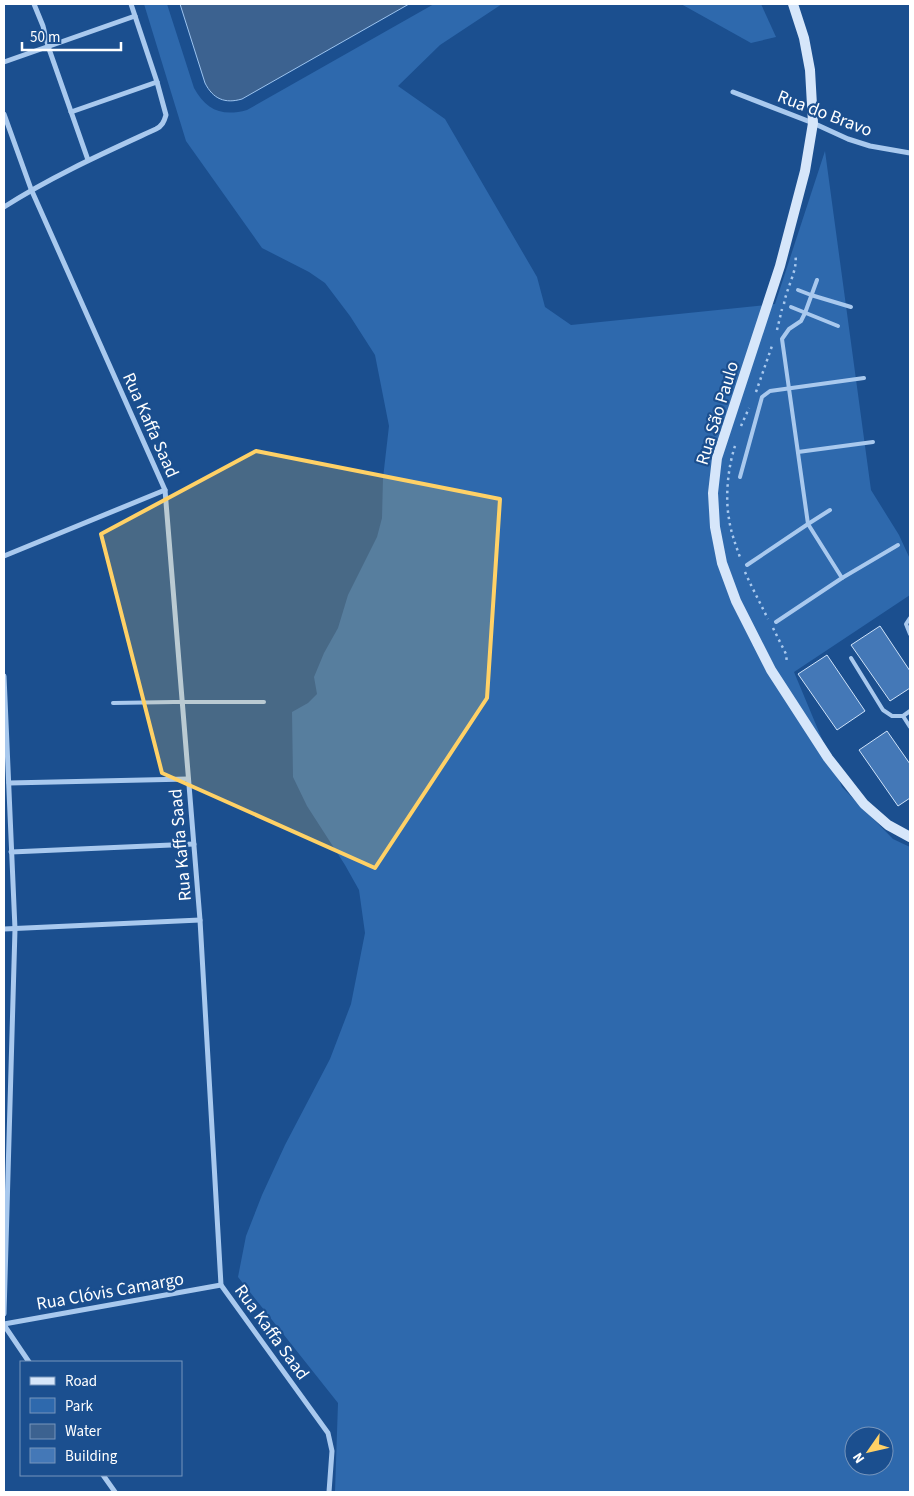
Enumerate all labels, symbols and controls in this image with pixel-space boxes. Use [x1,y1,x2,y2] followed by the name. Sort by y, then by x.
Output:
[22,20,121,52] scale bar
[30,27,60,48] text: 50 m
[774,84,876,143] street label: Rua do Bravo
[690,358,745,468] street label: Rua São Paulo
[116,369,185,482] street label: Rua Kaffa Saad
[163,788,198,902] street label: Rua Kaffa Saad
[34,1266,186,1317] street label: Rua Clóvis Camargo
[228,1279,315,1385] street label: Rua Kaffa Saad
[20,1361,182,1476] legend
[65,1371,97,1392] text: Road
[65,1396,94,1417] text: Park
[65,1421,102,1442] text: Water
[844,1426,894,1476] north arrow
[65,1446,118,1467] text: Building
[848,1448,870,1467] text: N

